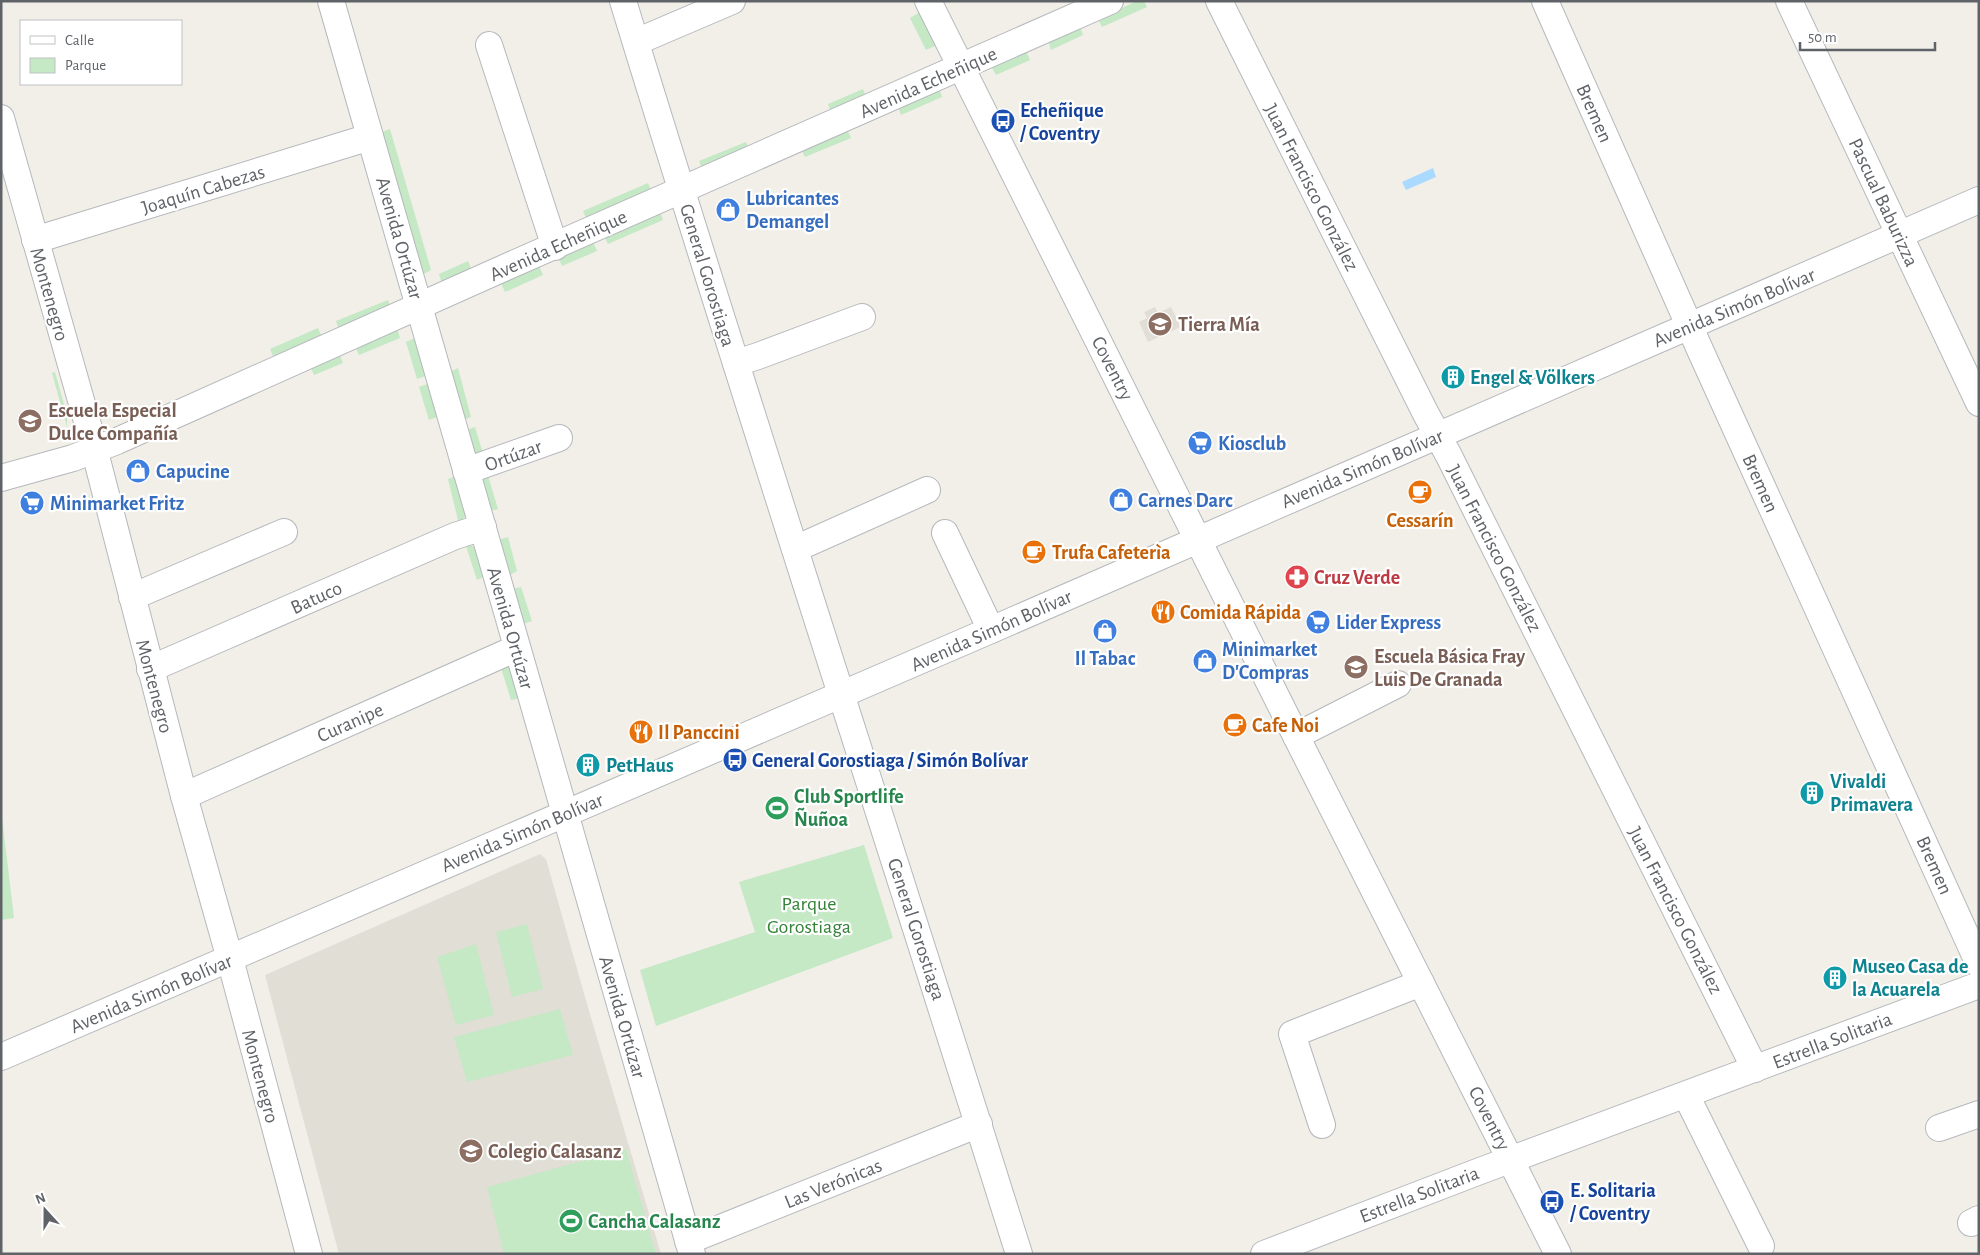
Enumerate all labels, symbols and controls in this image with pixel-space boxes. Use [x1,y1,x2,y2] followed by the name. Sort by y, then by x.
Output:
[20,20,182,85] legend
[1800,20,1935,52] scale bar
[1808,30,1837,45] text: 50 m
[65,33,94,48] text: Calle
[857,44,1000,122] street label: Avenida Echeñique
[65,58,106,73] text: Parque
[1572,81,1616,146] street label: Bremen
[1019,101,1104,144] place label: Echeñique / Coventry
[1260,101,1362,274] street label: Juan Francisco González
[990,108,1016,134] bus stop icon: Echeñique / Coventry
[1845,135,1922,270] street label: Pascual Baburizza
[139,162,267,218] street label: Joaquín Cabezas
[372,175,426,302] street label: Avenida Ortúzar
[746,189,839,232] place label: Lubricantes Demangel
[715,197,741,223] shop icon: Lubricantes Demangel
[676,202,738,349] street label: General Gorostiaga
[487,207,630,285] street label: Avenida Echeñique
[26,245,72,343] street label: Montenegro
[1650,265,1819,351] street label: Avenida Simón Bolívar
[1147,311,1173,337] school or university icon: Tierra Mía
[1178,315,1260,335] place label: Tierra Mía
[1088,333,1137,404] street label: Coventry
[1440,364,1466,390] building icon: Engel & Völkers
[1470,368,1595,388] place label: Engel & Völkers
[48,401,179,444] place label: Escuela Especial Dulce Compañía
[17,408,43,434] school or university icon: Escuela Especial Dulce Compañía
[1278,426,1447,512] street label: Avenida Simón Bolívar
[1187,430,1213,456] supermarket icon: Kiosclub
[1218,434,1286,454] place label: Kiosclub
[482,436,545,476] street label: Ortúzar
[1738,451,1782,516] street label: Bremen
[125,458,151,484] shop icon: Capucine
[156,462,230,482] place label: Capucine
[1443,462,1545,635] street label: Juan Francisco González
[1407,479,1433,505] cafe icon: Cessarín
[1108,487,1134,513] shop icon: Carnes Darc
[19,490,45,516] supermarket icon: Minimarket Fritz
[1138,491,1233,511] place label: Carnes Darc
[50,494,184,514] place label: Minimarket Fritz
[1386,511,1454,531] place label: Cessarín
[1021,539,1047,565] cafe icon: Trufa Cafeterìa
[1052,543,1171,563] place label: Trufa Cafeterìa
[1284,564,1310,590] pharmacy icon: Cruz Verde
[483,565,537,692] street label: Avenida Ortúzar
[1314,568,1400,588] place label: Cruz Verde
[288,578,345,618] street label: Batuco
[908,586,1075,675] street label: Avenida Simón Bolívar
[1150,599,1176,625] restaurant icon: Comida Rápida
[1180,603,1302,623] place label: Comida Rápida
[1305,609,1331,635] supermarket icon: Lider Express
[1336,613,1442,633] place label: Lider Express
[1092,618,1118,644] shop icon: Il Tabac
[132,637,176,735] street label: Montenegro
[1222,640,1317,683] place label: Minimarket D'Compras
[1374,647,1525,690] place label: Escuela Básica Fray Luis De Granada
[1192,648,1218,674] shop icon: Minimarket D'Compras
[1075,649,1136,669] place label: Il Tabac
[1343,654,1369,680] school or university icon: Escuela Básica Fray Luis De Granada
[314,700,386,746] street label: Curanipe
[1222,712,1248,738] cafe icon: Cafe Noi
[1252,716,1319,736] place label: Cafe Noi
[628,719,654,745] restaurant icon: Il Panccini
[658,723,740,743] place label: Il Panccini
[722,747,748,773] bus stop icon: General Gorostiaga / Simón Bolívar
[752,751,1028,771] place label: General Gorostiaga / Simón Bolívar
[575,752,601,778] building icon: PetHaus
[606,756,674,776] place label: PetHaus
[1830,772,1914,815] place label: Vivaldi Primavera
[1799,780,1825,806] building icon: Vivaldi Primavera
[794,787,904,830] place label: Club Sportlife Ñuñoa
[438,790,607,876] street label: Avenida Simón Bolívar
[764,795,790,821] sports icon: Club Sportlife Ñuñoa
[1624,824,1726,997] street label: Juan Francisco González
[1912,833,1956,898] street label: Bremen
[884,856,948,1003] street label: General Gorostiaga
[767,894,851,937] park label: Parque Gorostiaga
[67,951,236,1037] street label: Avenida Simón Bolívar
[595,954,649,1081] street label: Avenida Ortúzar
[1852,957,1968,1000] place label: Museo Casa de la Acuarela
[1822,965,1848,991] building icon: Museo Casa de la Acuarela
[1770,1009,1895,1073] street label: Estrella Solitaria
[238,1027,282,1125] street label: Montenegro
[1465,1083,1514,1154] street label: Coventry
[458,1138,484,1164] school or university icon: Colegio Calasanz
[488,1142,622,1162] place label: Colegio Calasanz
[782,1155,885,1213] street label: Las Verónicas
[1357,1163,1482,1227] street label: Estrella Solitaria
[1569,1181,1656,1224] place label: E. Solitaria / Coventry
[20,1185,70,1235] north arrow
[1539,1189,1565,1215] bus stop icon: E. Solitaria / Coventry
[34,1191,48,1207] text: N
[558,1208,584,1234] sports icon: Cancha Calasanz
[588,1212,720,1232] place label: Cancha Calasanz

